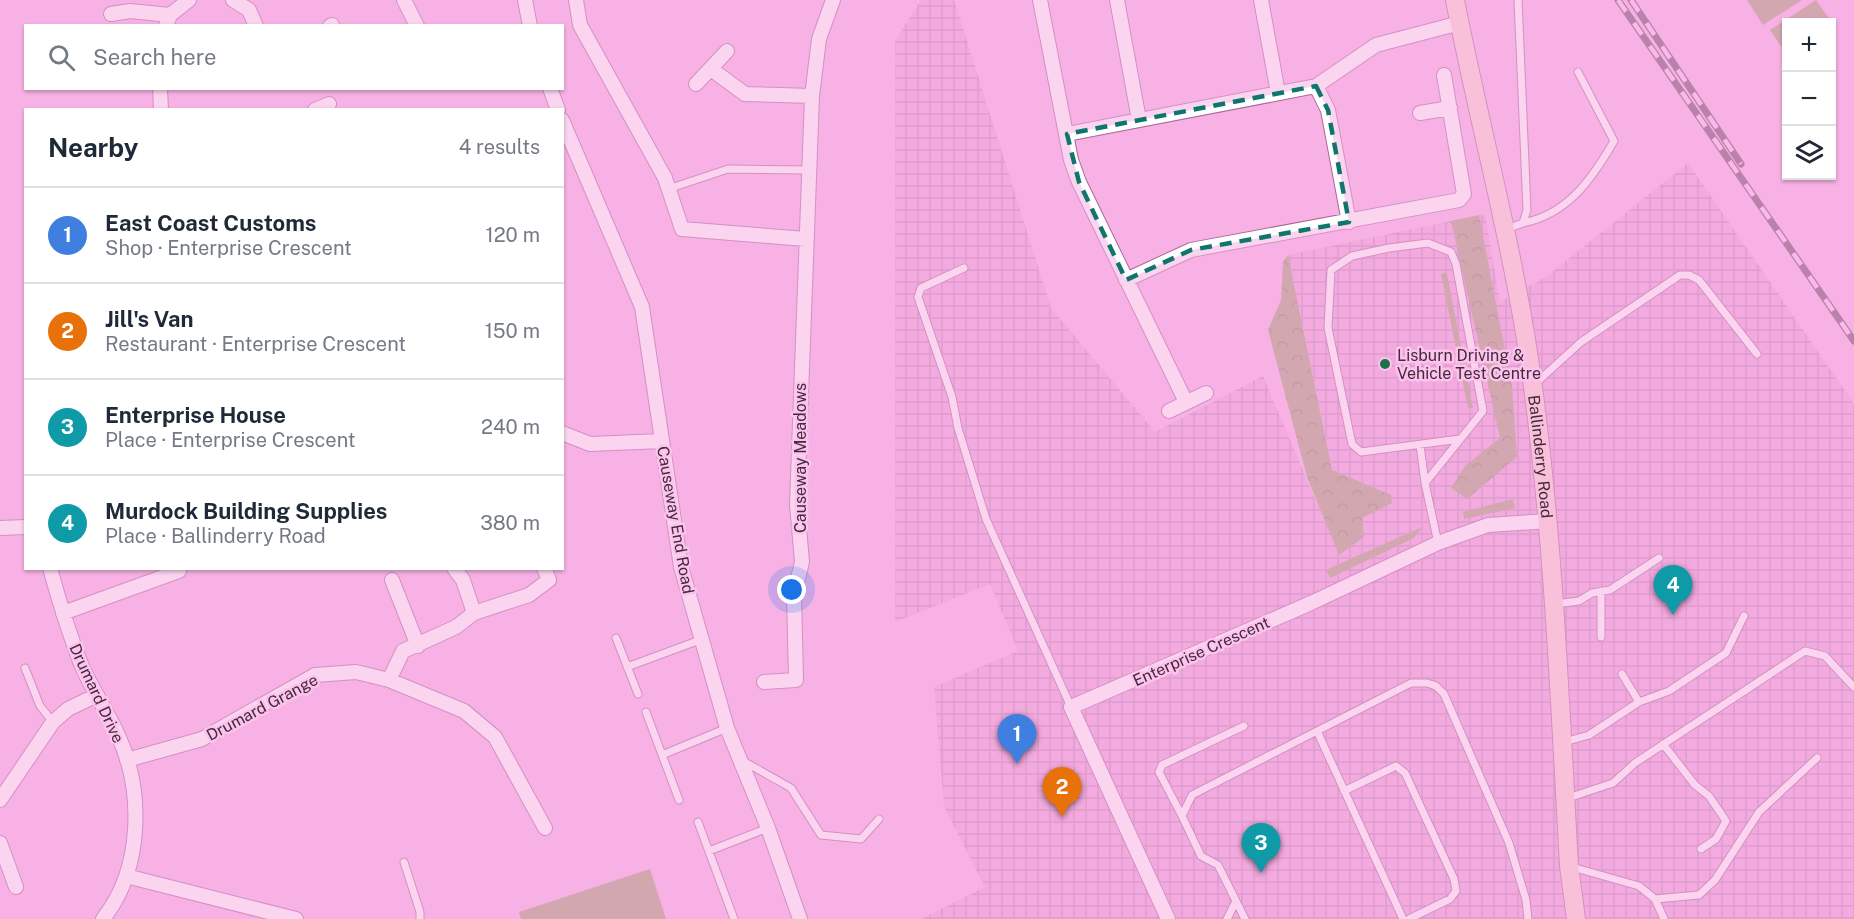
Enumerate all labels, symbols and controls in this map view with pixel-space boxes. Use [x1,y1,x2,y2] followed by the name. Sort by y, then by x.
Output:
[1782,18,1836,180] map controls
[1782,18,1836,72] button: +
[24,24,564,90] search box
[45,41,78,74] icon: search
[93,44,217,70] text: Search here
[1782,72,1836,126] button: −
[1782,126,1836,180] button: layers
[48,132,138,163] text: Nearby
[459,135,540,159] text: 4 results
[105,210,316,236] text: East Coast Customs
[63,223,72,247] text: 1
[486,223,540,247] text: 120 m
[105,236,352,260] text: Shop · Enterprise Crescent
[105,306,194,332] text: Jill's Van
[61,319,74,343] text: 2
[485,319,540,343] text: 150 m
[105,332,406,356] text: Restaurant · Enterprise Crescent
[1397,346,1541,383] place label: Lisburn Driving & Vehicle Test Centre
[1378,357,1392,371] marker: Lisburn Driving & Vehicle Test Centre
[791,383,810,533] street label: Causeway Meadows
[1524,394,1556,519] street label: Ballinderry Road
[105,402,286,428] text: Enterprise House
[61,415,74,439] text: 3
[481,415,540,439] text: 240 m
[105,428,356,452] text: Place · Enterprise Crescent
[653,445,698,595] street label: Causeway End Road
[105,498,387,524] text: Murdock Building Supplies
[61,511,74,535] text: 4
[480,511,540,535] text: 380 m
[105,524,326,548] text: Place · Ballinderry Road
[1654,566,1692,615] pin: 4
[777,575,806,604] your location
[1130,613,1273,690] street label: Enterprise Crescent
[65,641,128,746] street label: Drumard Drive
[203,670,321,745] street label: Drumard Grange
[998,714,1036,764] pin: 1
[1042,768,1082,817] pin: 2
[1242,824,1280,873] pin: 3

